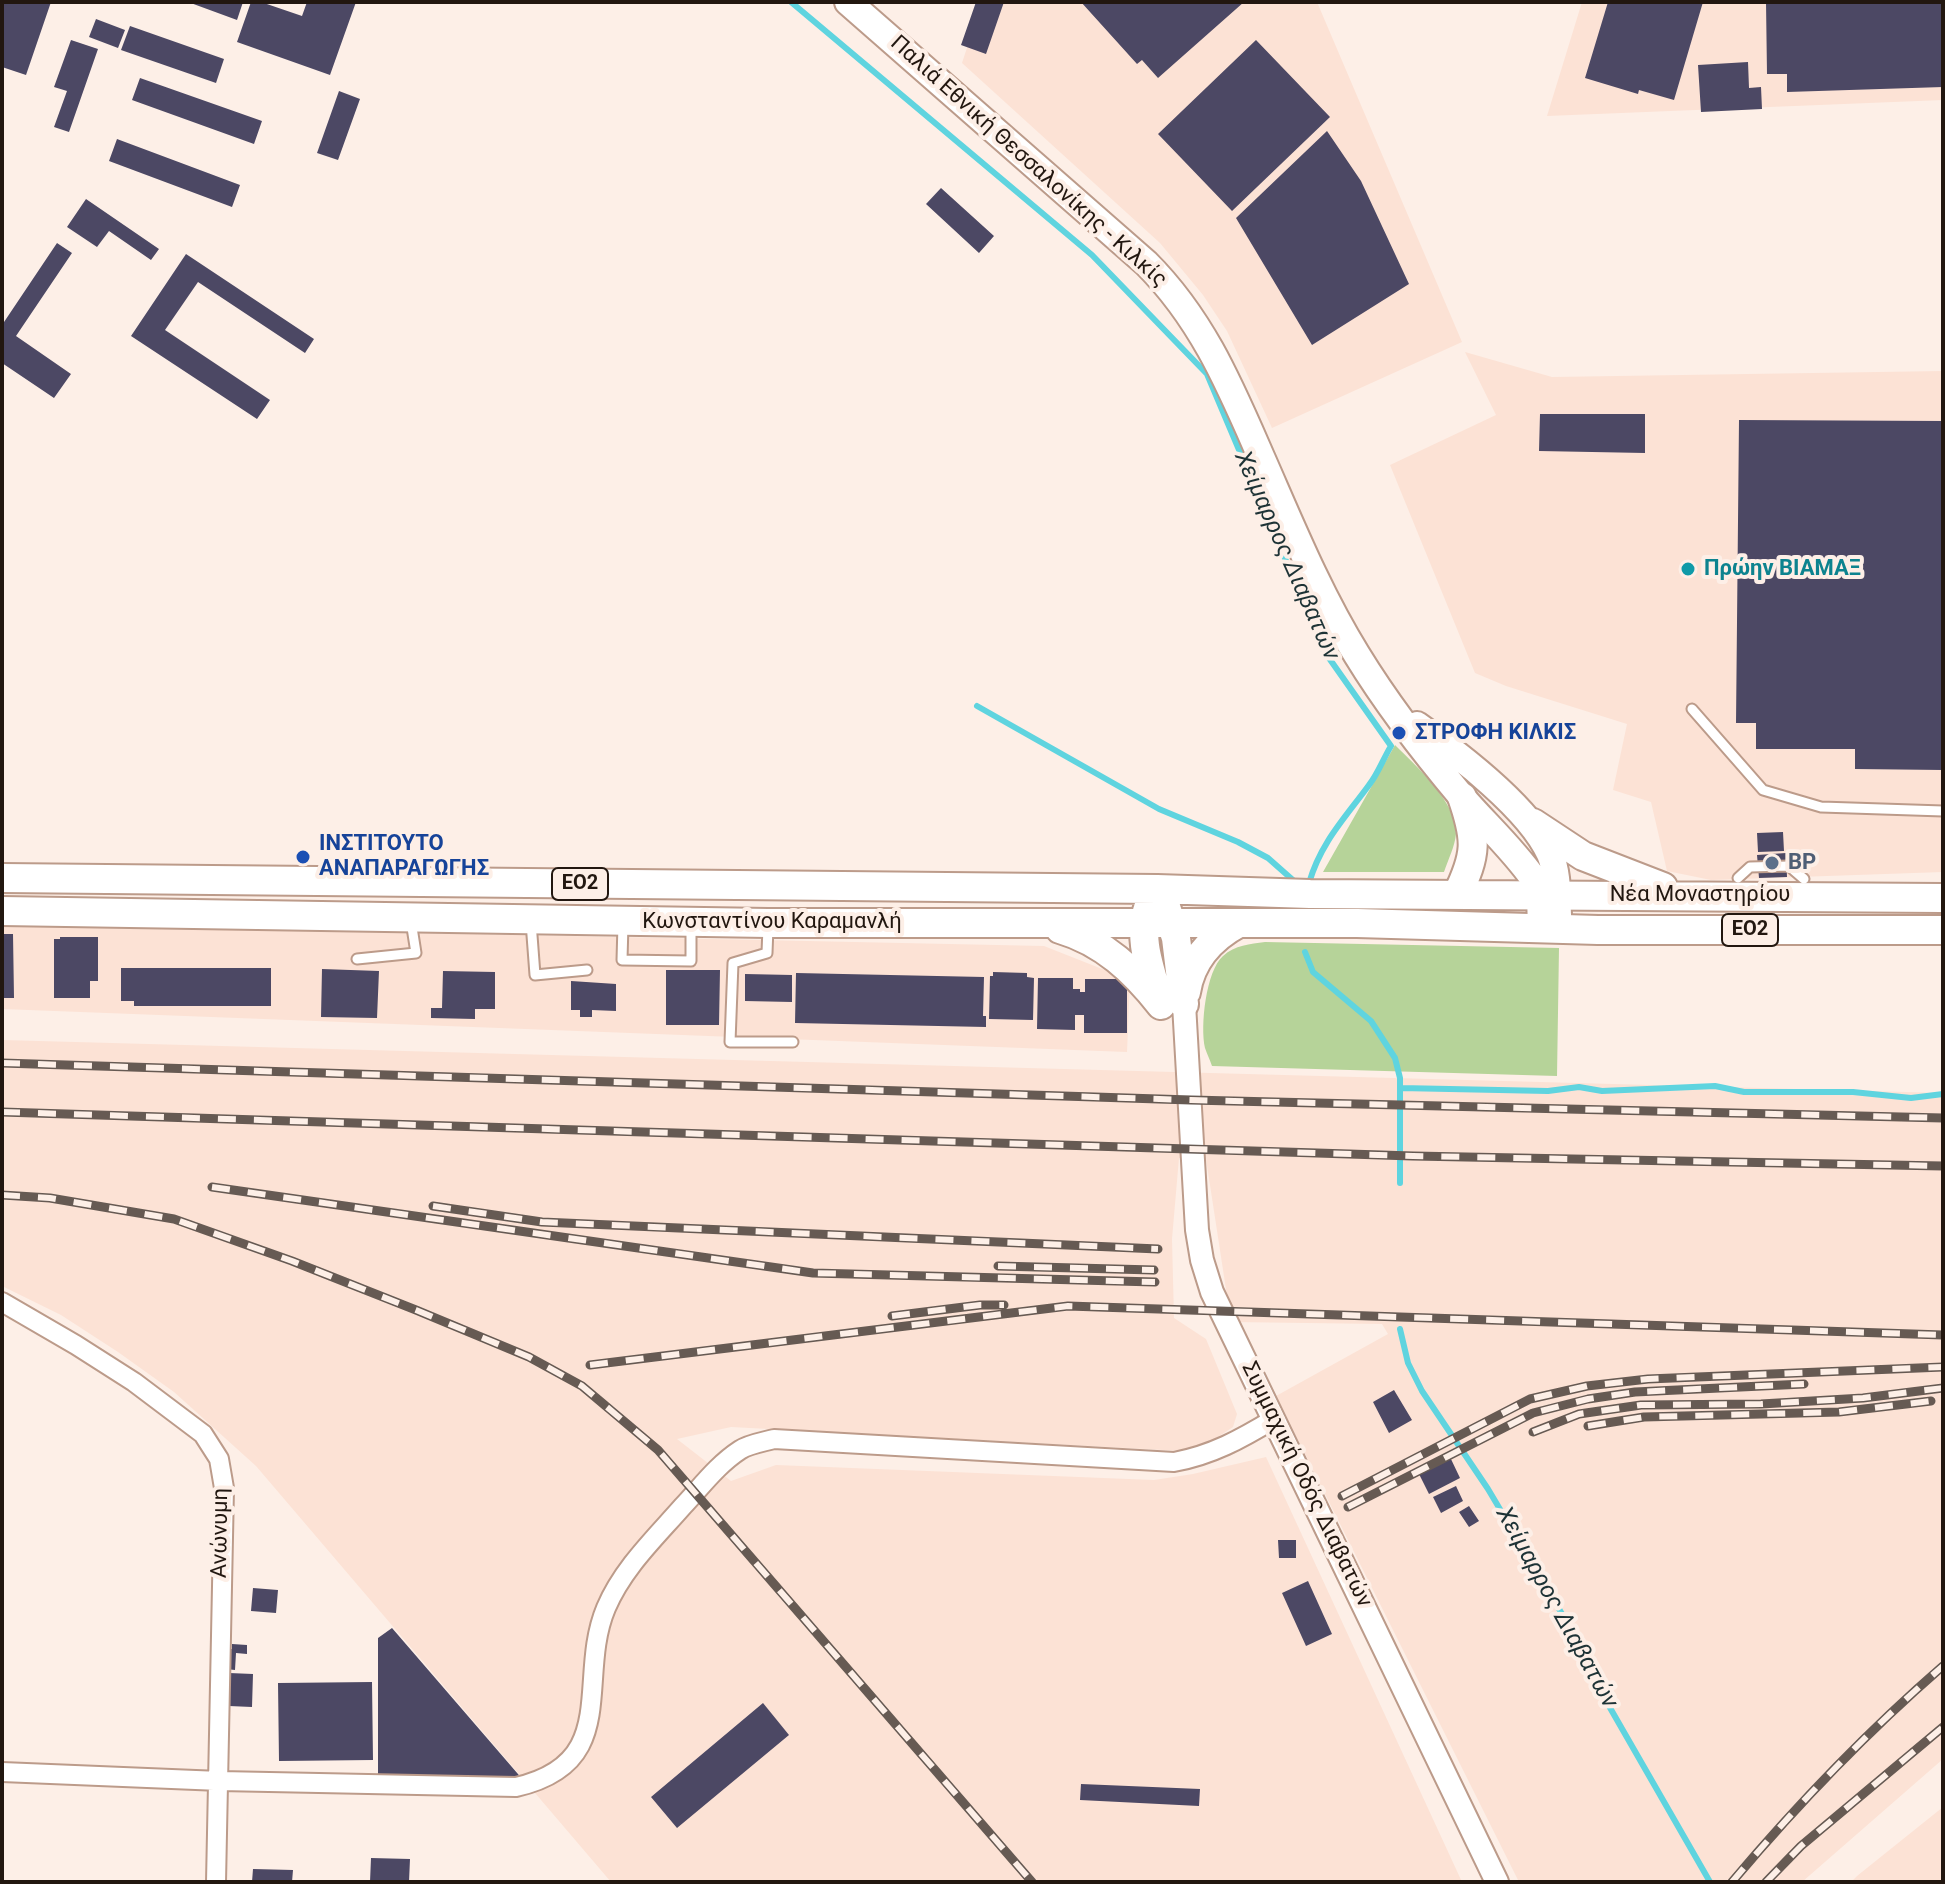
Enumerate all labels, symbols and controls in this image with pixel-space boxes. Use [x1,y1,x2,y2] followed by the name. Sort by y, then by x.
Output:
[884,31,1172,293] street label: Παλιά Εθνική Θεσσαλονίκης - Κιλκίς
[1227,447,1345,665] water label: Χείμαρρος Διαβατών
[1704,556,1861,582] place label: Πρώην ΒΙΑΜΑΞ
[1679,560,1697,578] marker: Πρώην ΒΙΑΜΑΞ
[1415,720,1576,746] place label: ΣΤΡΟΦΗ ΚΙΛΚΙΣ
[1390,724,1408,742] marker: ΣΤΡΟΦΗ ΚΙΛΚΙΣ
[319,831,489,882] place label: ΙΝΣΤΙΤΟΥΤΟ ΑΝΑΠΑΡΑΓΩΓΗΣ
[294,848,312,866] marker: ΙΝΣΤΙΤΟΥΤΟ ΑΝΑΠΑΡΑΓΩΓΗΣ
[1788,850,1816,876] place label: BP
[1763,854,1781,872] marker: BP
[552,868,608,900] road number: ΕΟ2
[1610,882,1790,908] street label: Νέα Μοναστηρίου
[642,909,902,935] street label: Κωνσταντίνου Καραμανλή
[1722,914,1778,946] road number: ΕΟ2
[1235,1358,1377,1612] street label: Συμμαχική Οδός Διαβατών
[207,1488,235,1578] street label: Ανώνυμη
[1489,1502,1623,1714] water label: Χείμαρρος Διαβατών

